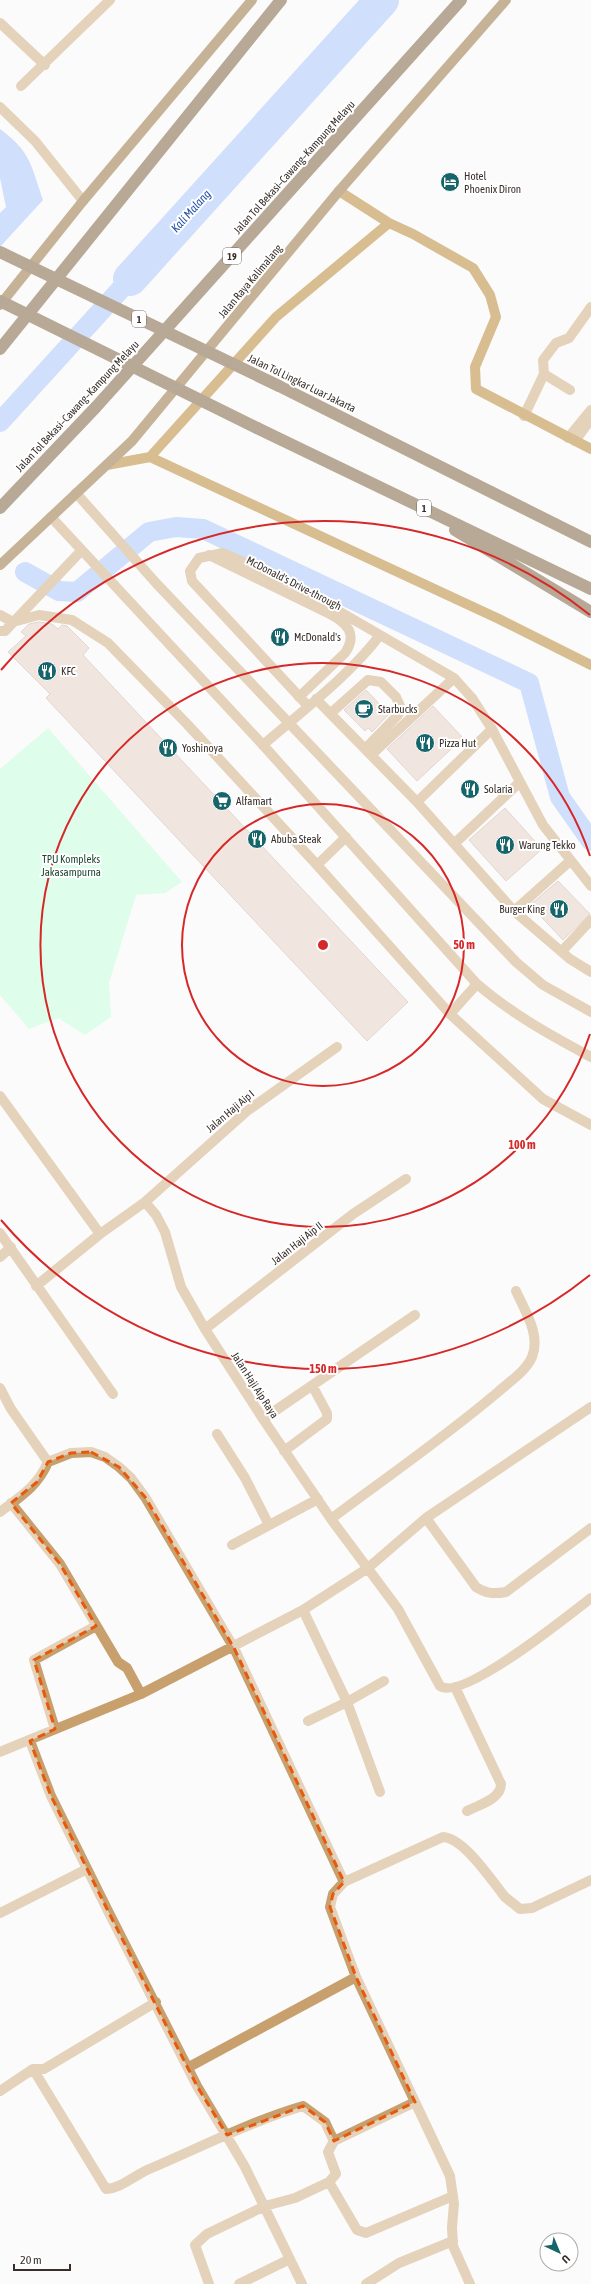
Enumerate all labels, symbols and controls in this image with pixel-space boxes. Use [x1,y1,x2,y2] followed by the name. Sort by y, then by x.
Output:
[231,98,357,236] street label: Jalan Tol Bekasi–Cawang–Kampung Melayu
[464,170,521,195] place label: Hotel Phoenix Diron
[439,171,461,193] hotel icon: Hotel Phoenix Diron
[168,187,214,235] water label: Kali Malang
[216,242,284,320] street label: Jalan Raya Kalimalang
[223,248,241,264] road number: 19
[132,311,146,327] road number: 1
[13,338,141,474] street label: Jalan Tol Bekasi–Cawang–Kampung Melayu
[246,352,358,414] street label: Jalan Tol Lingkar Luar Jakarta
[417,500,431,516] road number: 1
[245,554,343,612] street label: McDonald's Drive-through
[269,626,291,648] restaurant icon: McDonald's
[294,631,341,643] place label: McDonald's
[36,660,58,682] restaurant icon: KFC
[61,665,76,677] place label: KFC
[353,698,375,720] cafe icon: Starbucks
[378,703,418,715] place label: Starbucks
[414,732,436,754] restaurant icon: Pizza Hut
[157,737,179,759] restaurant icon: Yoshinoya
[439,737,476,749] place label: Pizza Hut
[182,742,223,754] place label: Yoshinoya
[459,778,481,800] restaurant icon: Solaria
[484,783,513,795] place label: Solaria
[211,790,233,812] supermarket icon: Alfamart
[236,795,272,807] place label: Alfamart
[246,828,268,850] restaurant icon: Abuba Steak
[271,833,322,845] place label: Abuba Steak
[494,834,516,856] restaurant icon: Warung Tekko
[519,839,576,851] place label: Warung Tekko
[41,853,101,878] park label: TPU Kompleks Jakasampurna
[548,898,570,920] restaurant icon: Burger King
[499,903,545,915] place label: Burger King
[316,938,330,952] centre of rings
[453,938,475,952] text: 50 m
[204,1087,256,1135] street label: Jalan Haji Aip I
[508,1138,536,1152] text: 100 m
[269,1219,325,1267] street label: Jalan Haji Aip II
[229,1350,281,1420] street label: Jalan Haji Aip Raya
[309,1362,337,1376] text: 150 m
[539,2232,579,2272] north arrow
[14,2246,70,2272] scale bar
[20,2253,42,2267] text: 20 m
[559,2253,572,2266] text: U

